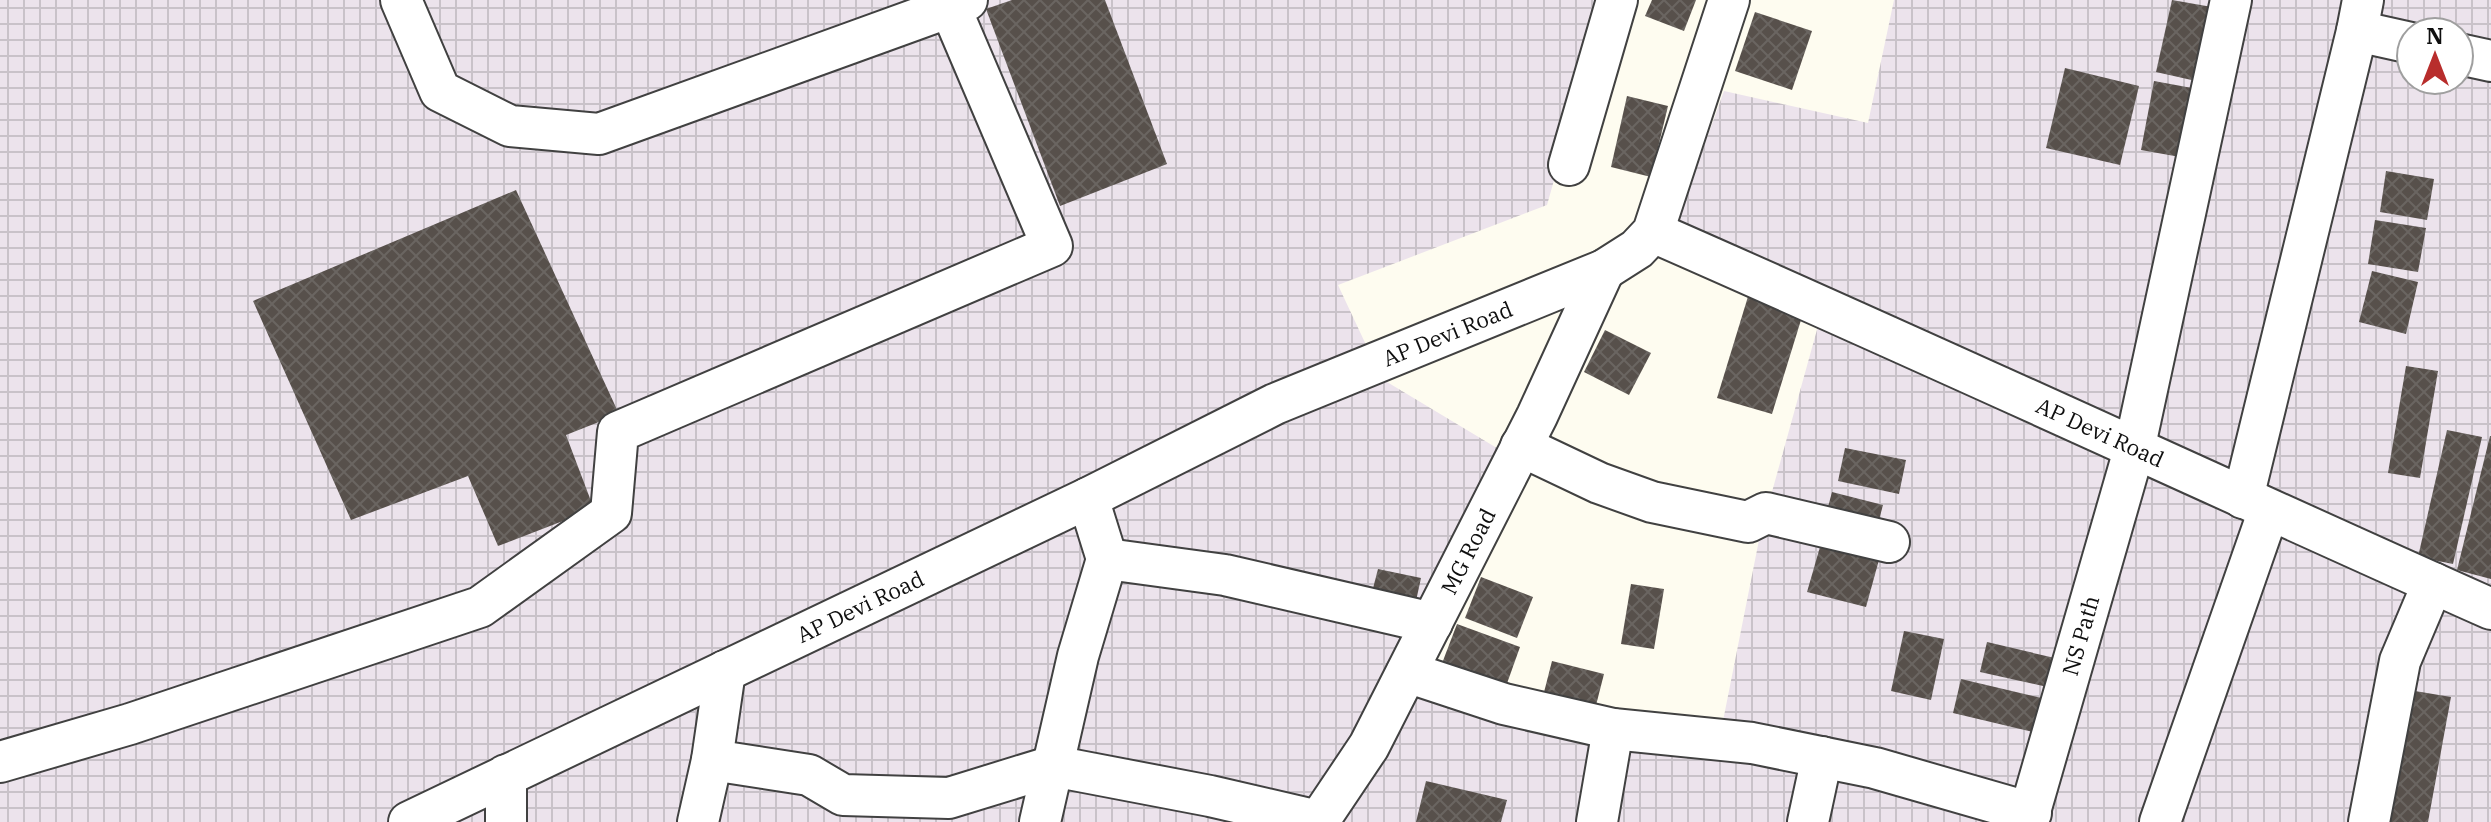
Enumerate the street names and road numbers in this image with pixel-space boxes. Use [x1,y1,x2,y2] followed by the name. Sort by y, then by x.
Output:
[1378,294,1517,373] street label: AP Devi Road
[2032,390,2169,474] street label: AP Devi Road
[1434,503,1502,599] street label: MG Road
[792,563,928,649] street label: AP Devi Road
[2055,592,2105,679] street label: NS Path

